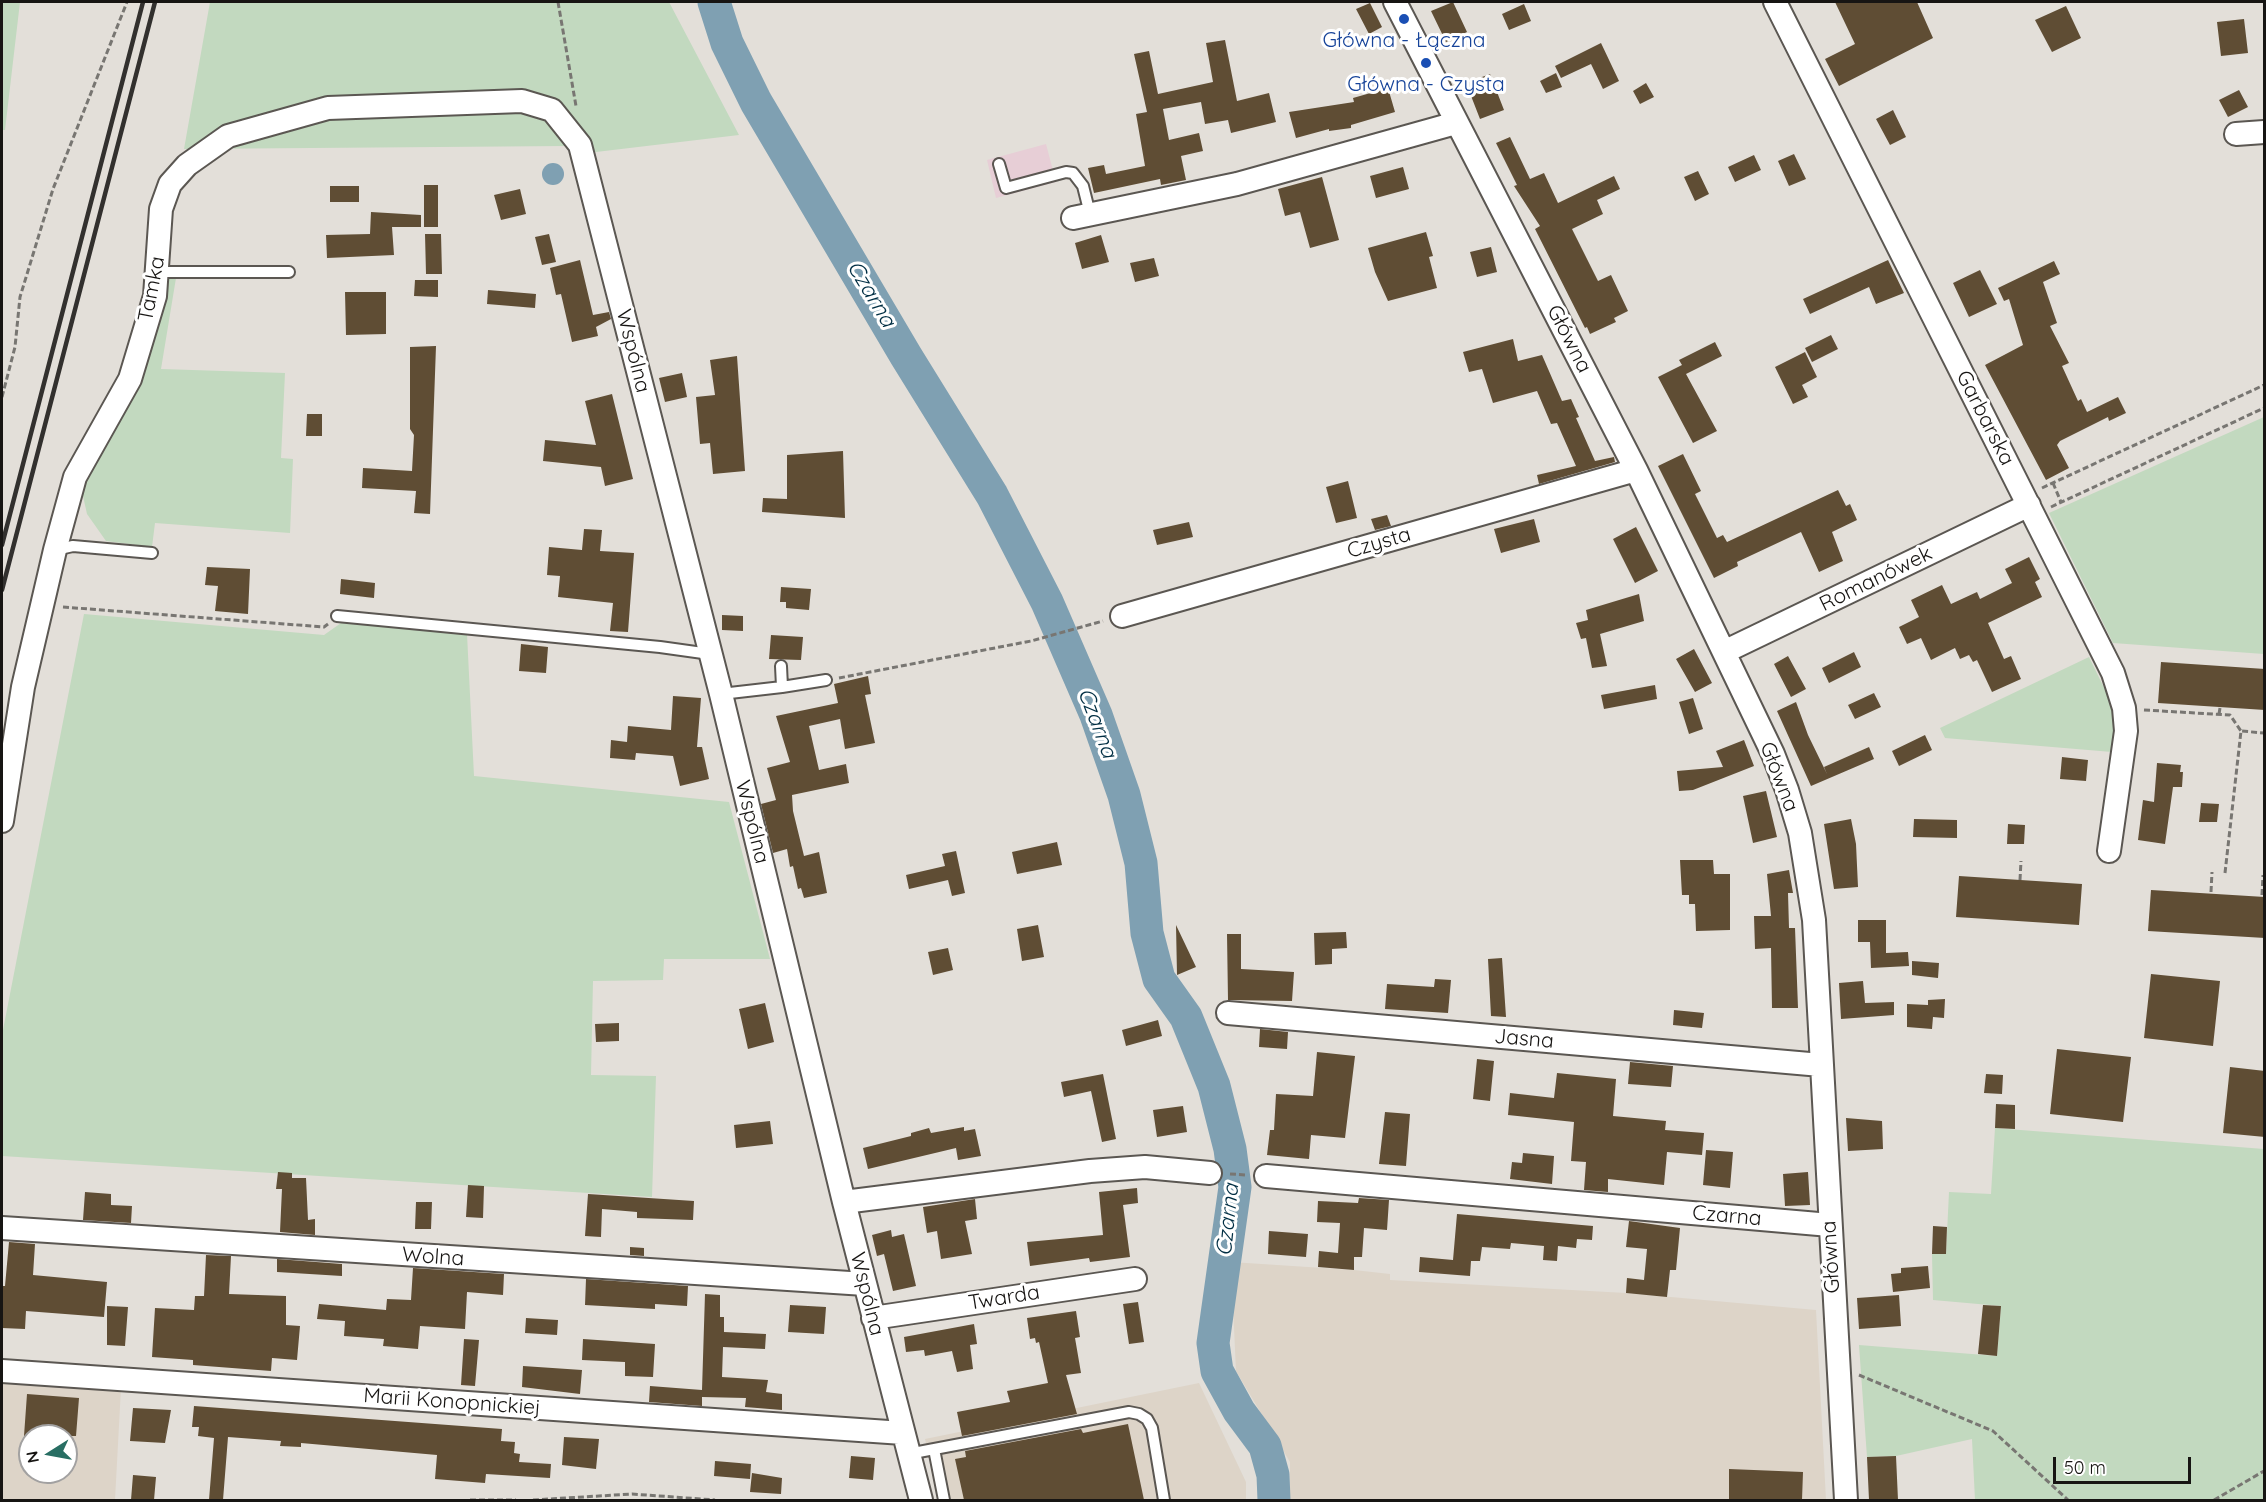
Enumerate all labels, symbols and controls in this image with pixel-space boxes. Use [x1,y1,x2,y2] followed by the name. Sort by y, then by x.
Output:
[1397,12,1411,26] marker: Główna - Łączna
[1322,28,1486,54] place label: Główna - Łączna
[1419,56,1433,70] marker: Główna - Czysta
[1347,72,1505,98] place label: Główna - Czysta
[133,254,171,324] street label: Tamka
[841,256,901,332] water label: Czarna
[1541,301,1597,377] street label: Główna
[610,307,656,395] street label: Wspólna
[1950,366,2020,470] street label: Garbarska
[1344,522,1414,564] street label: Czysta
[1816,541,1936,617] street label: Romanówek
[1072,684,1122,762] water label: Czarna
[1754,739,1804,815] street label: Główna
[729,778,775,866] street label: Wspólna
[1493,1024,1555,1054] street label: Jasna
[1211,1182,1245,1258] water label: Czarna
[1691,1200,1763,1232] street label: Czarna
[1817,1220,1845,1294] street label: Główna
[401,1242,465,1272] street label: Wolna
[844,1250,890,1338] street label: Wspólna
[967,1280,1041,1316] street label: Twarda
[363,1383,541,1421] street label: Marii Konopnickiej
[18,1424,78,1484] north arrow
[2056,1445,2194,1483] scale bar
[21,1449,43,1465] text: N
[2064,1456,2106,1479] text: 50 m

